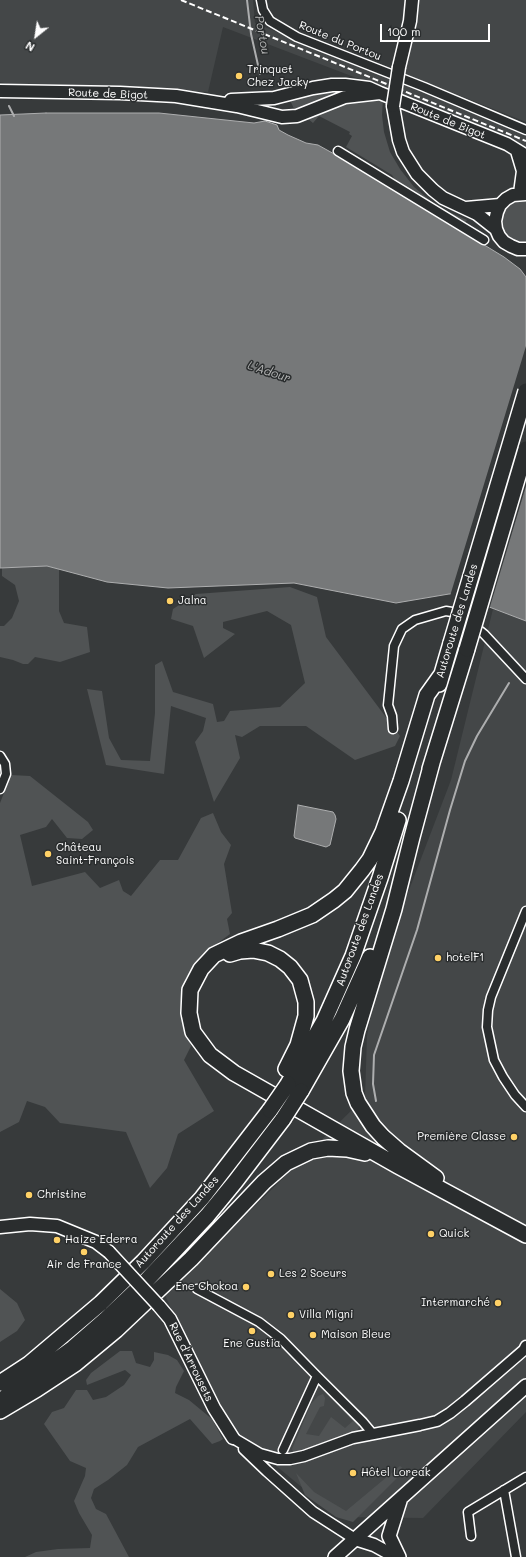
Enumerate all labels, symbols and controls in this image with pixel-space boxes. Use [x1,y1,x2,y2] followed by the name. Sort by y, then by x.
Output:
[251,14,273,56] water label: Portou
[16,16,56,56] north arrow
[382,16,492,42] scale bar
[297,19,383,63] street label: Route du Portou
[387,23,421,39] text: 100 m
[22,38,37,55] text: N
[247,63,308,89] place label: Trinquet Chez Jacky
[234,71,244,81] marker: Trinquet Chez Jacky
[68,86,148,102] street label: Route de Bigot
[408,100,488,142] street label: Route de Bigot
[246,358,292,386] water label: L'Adour
[433,562,481,680] street label: Autoroute des Landes
[178,594,207,608] place label: Jalna
[165,596,175,606] marker: Jalna
[56,841,134,867] place label: Château Saint-François
[43,849,53,859] marker: Château Saint-François
[333,872,387,988] street label: Autoroute des Landes
[446,951,484,965] place label: hotelF1
[433,953,443,963] marker: hotelF1
[417,1130,506,1144] place label: Première Classe
[509,1132,519,1142] marker: Première Classe
[132,1173,222,1271] street label: Autoroute des Landes
[37,1188,86,1202] place label: Christine
[24,1190,34,1200] marker: Christine
[439,1227,469,1241] place label: Quick
[426,1229,436,1239] marker: Quick
[65,1233,137,1247] place label: Haize Ederra
[52,1235,62,1245] marker: Haize Ederra
[79,1247,89,1257] marker: Air de France
[46,1258,122,1272] place label: Air de France
[279,1267,347,1281] place label: Les 2 Soeurs
[266,1269,276,1279] marker: Les 2 Soeurs
[175,1280,238,1294] place label: Ene Chokoa
[241,1282,251,1292] marker: Ene Chokoa
[421,1296,490,1310] place label: Intermarché
[493,1298,503,1308] marker: Intermarché
[299,1308,353,1322] place label: Villa Migni
[286,1310,296,1320] marker: Villa Migni
[166,1320,216,1404] street label: Rue d'Arrousets
[247,1326,257,1336] marker: Ene Gustia
[321,1328,391,1342] place label: Maison Bleue
[308,1330,318,1340] marker: Maison Bleue
[223,1337,281,1351] place label: Ene Gustia
[361,1466,431,1480] place label: Hôtel Loreak
[348,1468,358,1478] marker: Hôtel Loreak

